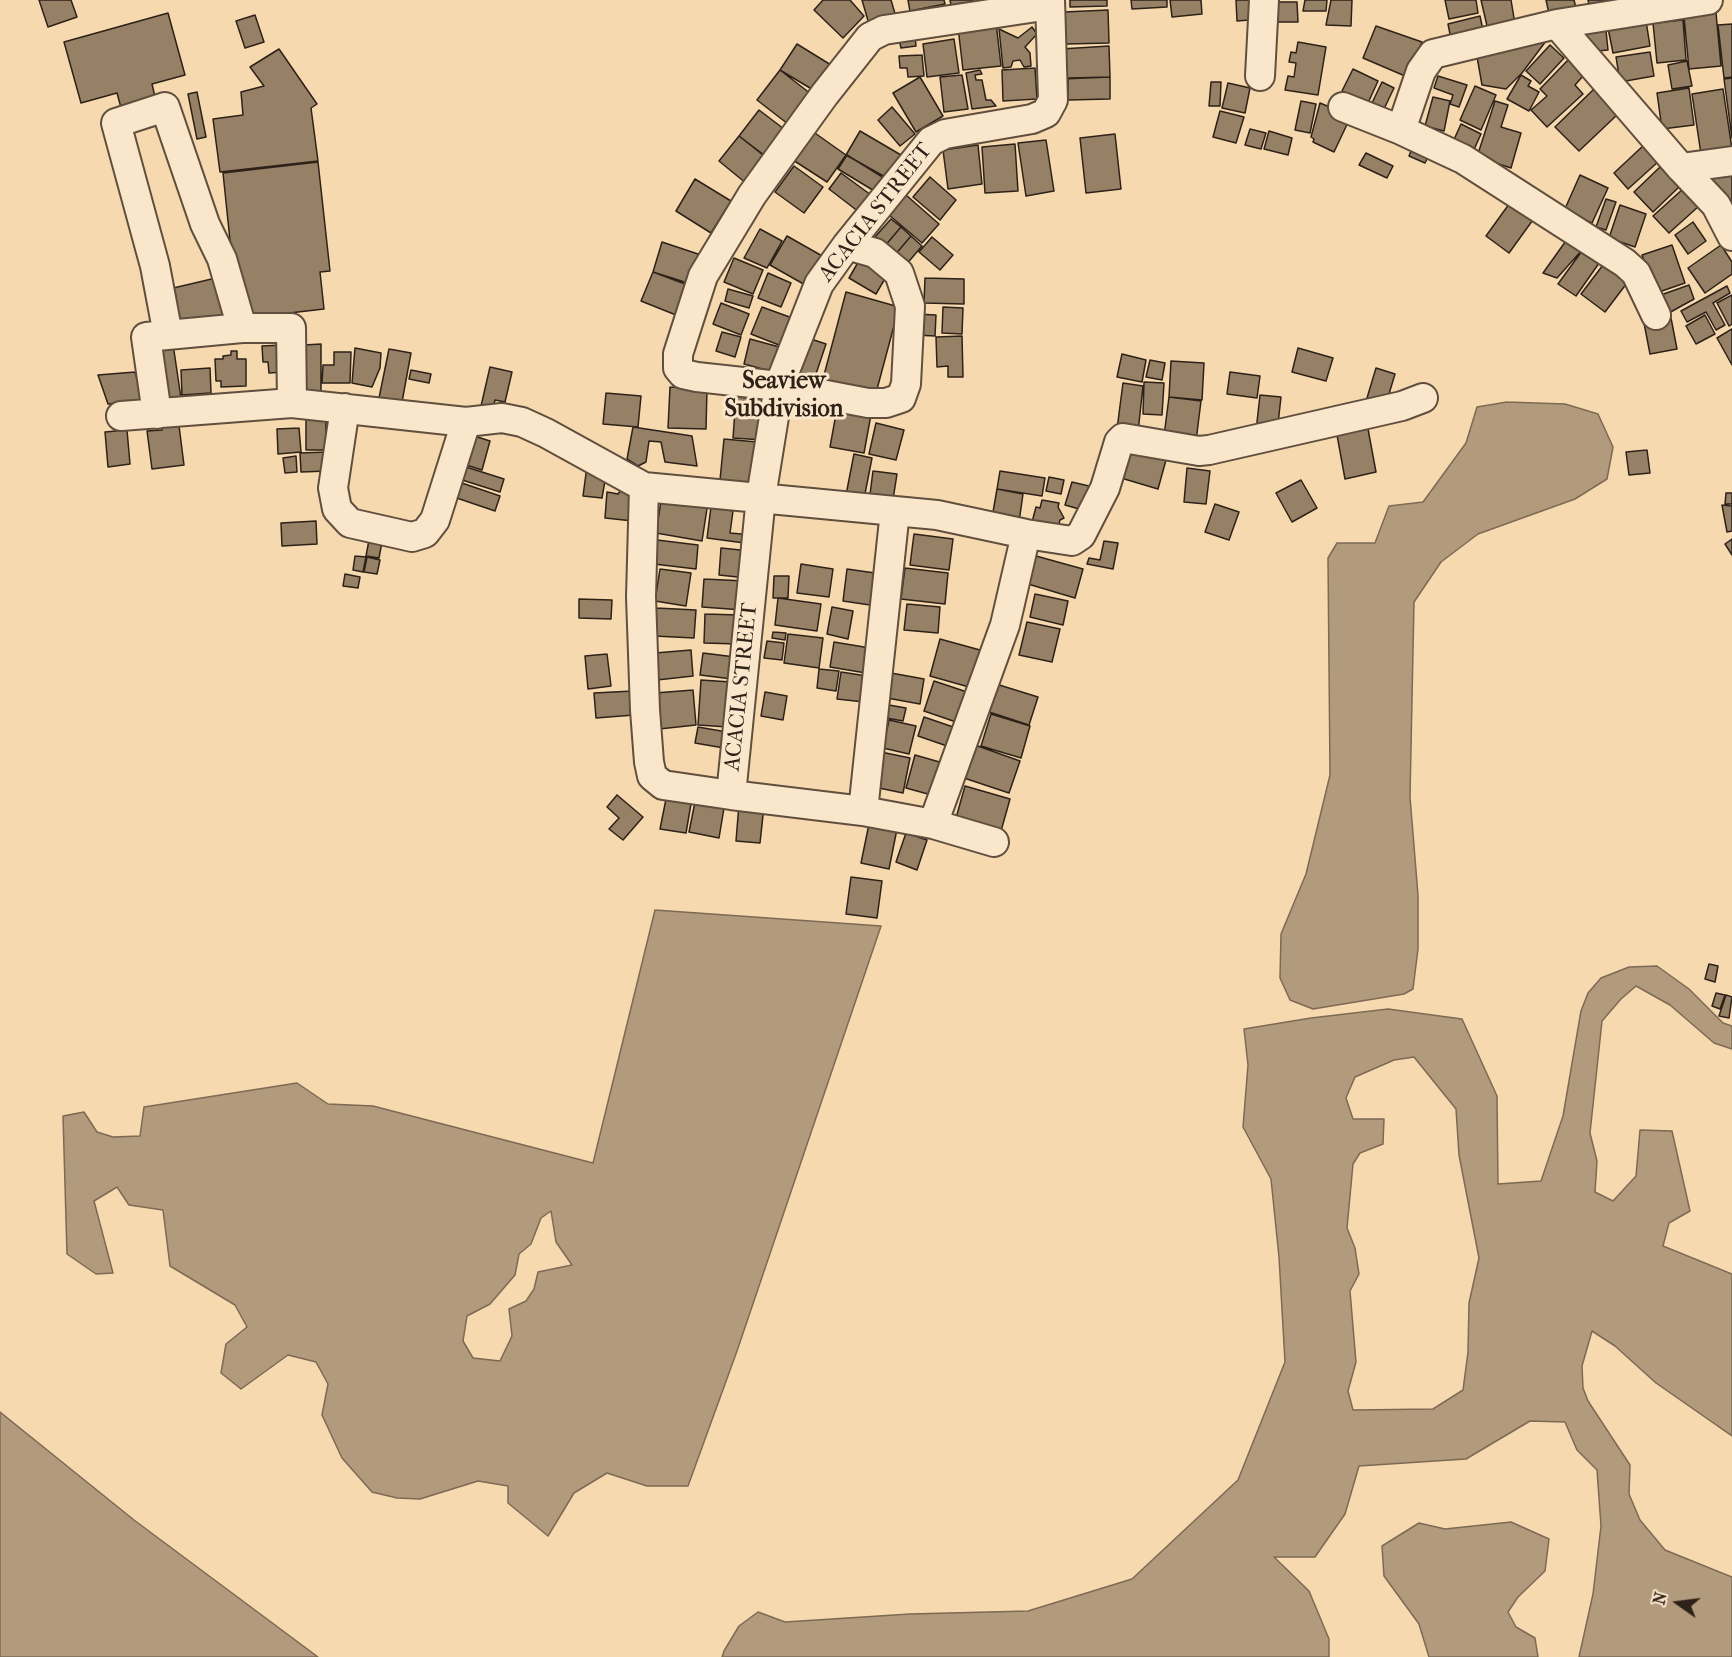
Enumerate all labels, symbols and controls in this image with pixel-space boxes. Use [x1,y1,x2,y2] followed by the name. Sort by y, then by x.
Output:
[814,138,938,288] street label: ACACIA STREET
[725,368,843,424] district label: Seaview Subdivision
[720,602,764,772] street label: ACACIA STREET
[1648,1573,1708,1633] north arrow
[1649,1590,1671,1607] text: N

